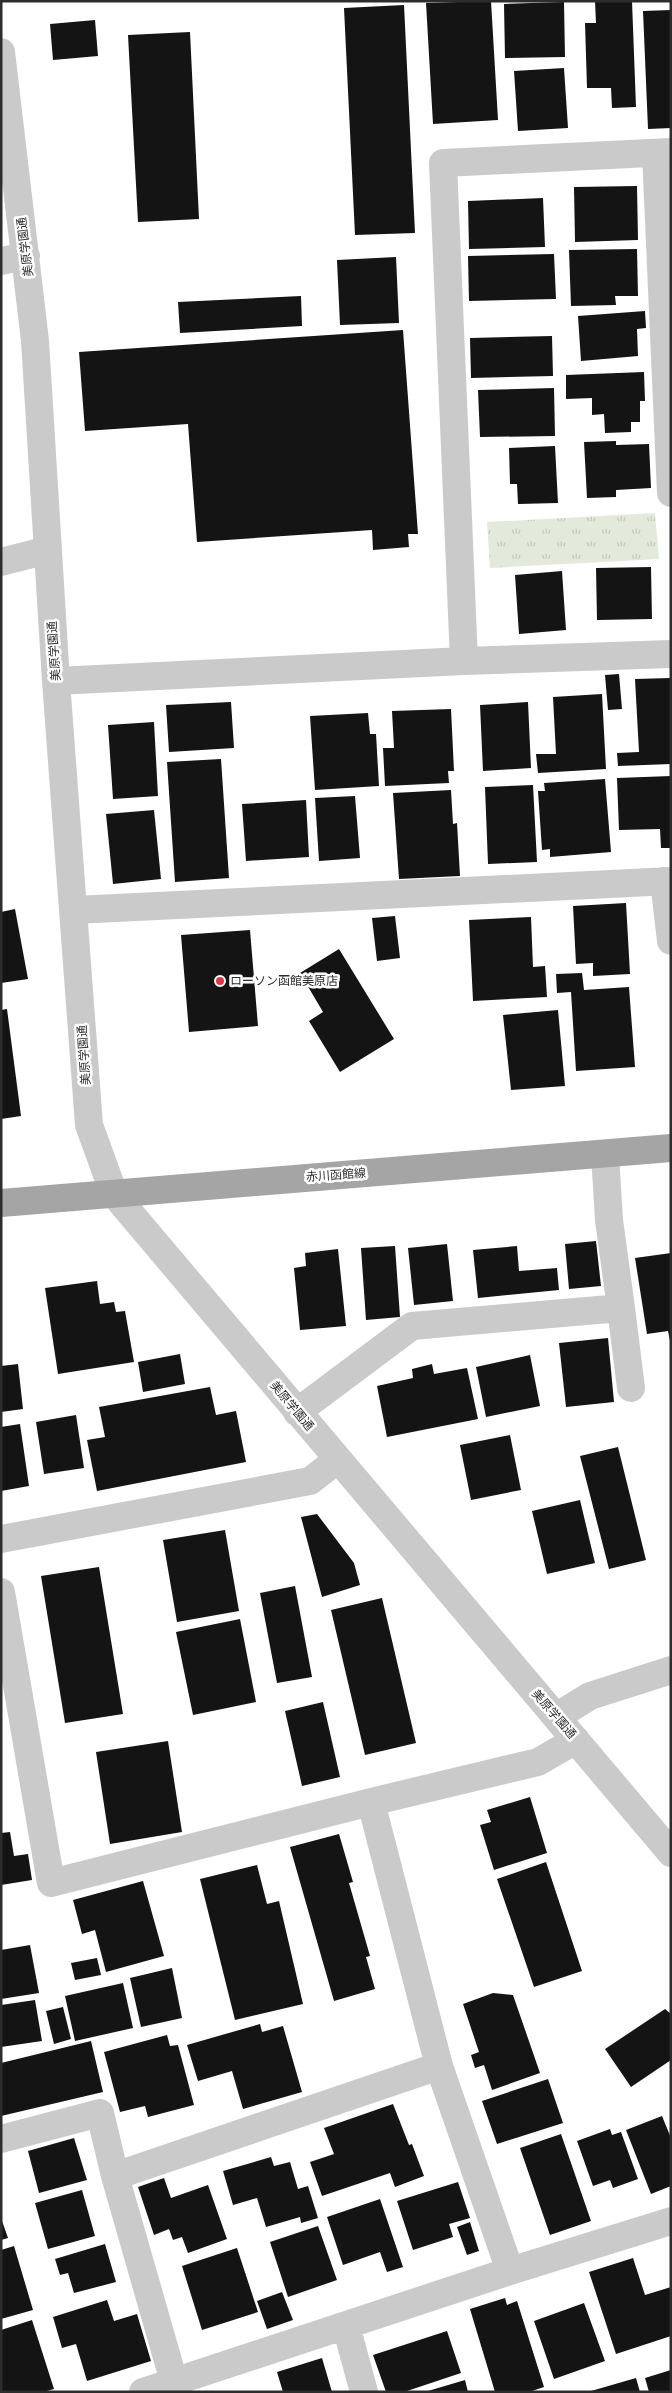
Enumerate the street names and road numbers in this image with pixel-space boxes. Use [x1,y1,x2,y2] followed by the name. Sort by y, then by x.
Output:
[14,216,36,278] street label: 美原学園通
[45,621,63,681] street label: 美原学園通
[75,1025,93,1085] street label: 美原学園通
[306,1166,366,1184] street label: 赤川函館線
[267,1379,317,1433] street label: 美原学園通
[529,1687,579,1741] street label: 美原学園通

